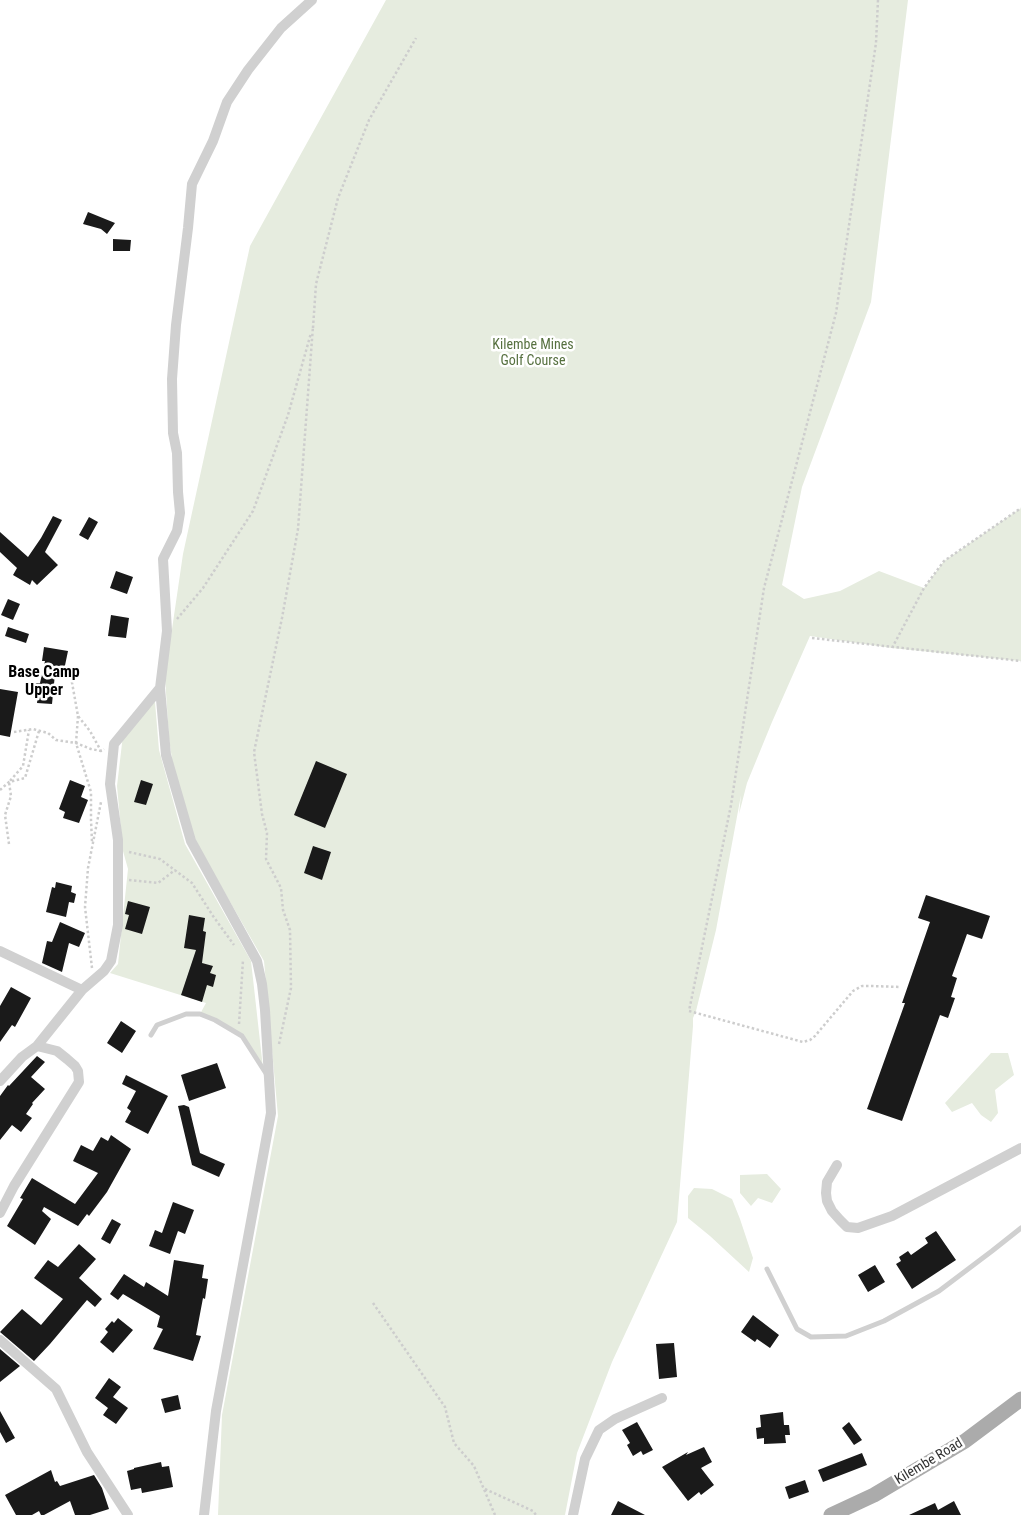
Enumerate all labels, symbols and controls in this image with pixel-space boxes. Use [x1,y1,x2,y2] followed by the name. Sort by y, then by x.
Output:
[492,337,574,370] park label: Kilembe Mines Golf Course
[8,663,80,701] district label: Base Camp Upper
[892,1435,966,1489] street label: Kilembe Road

